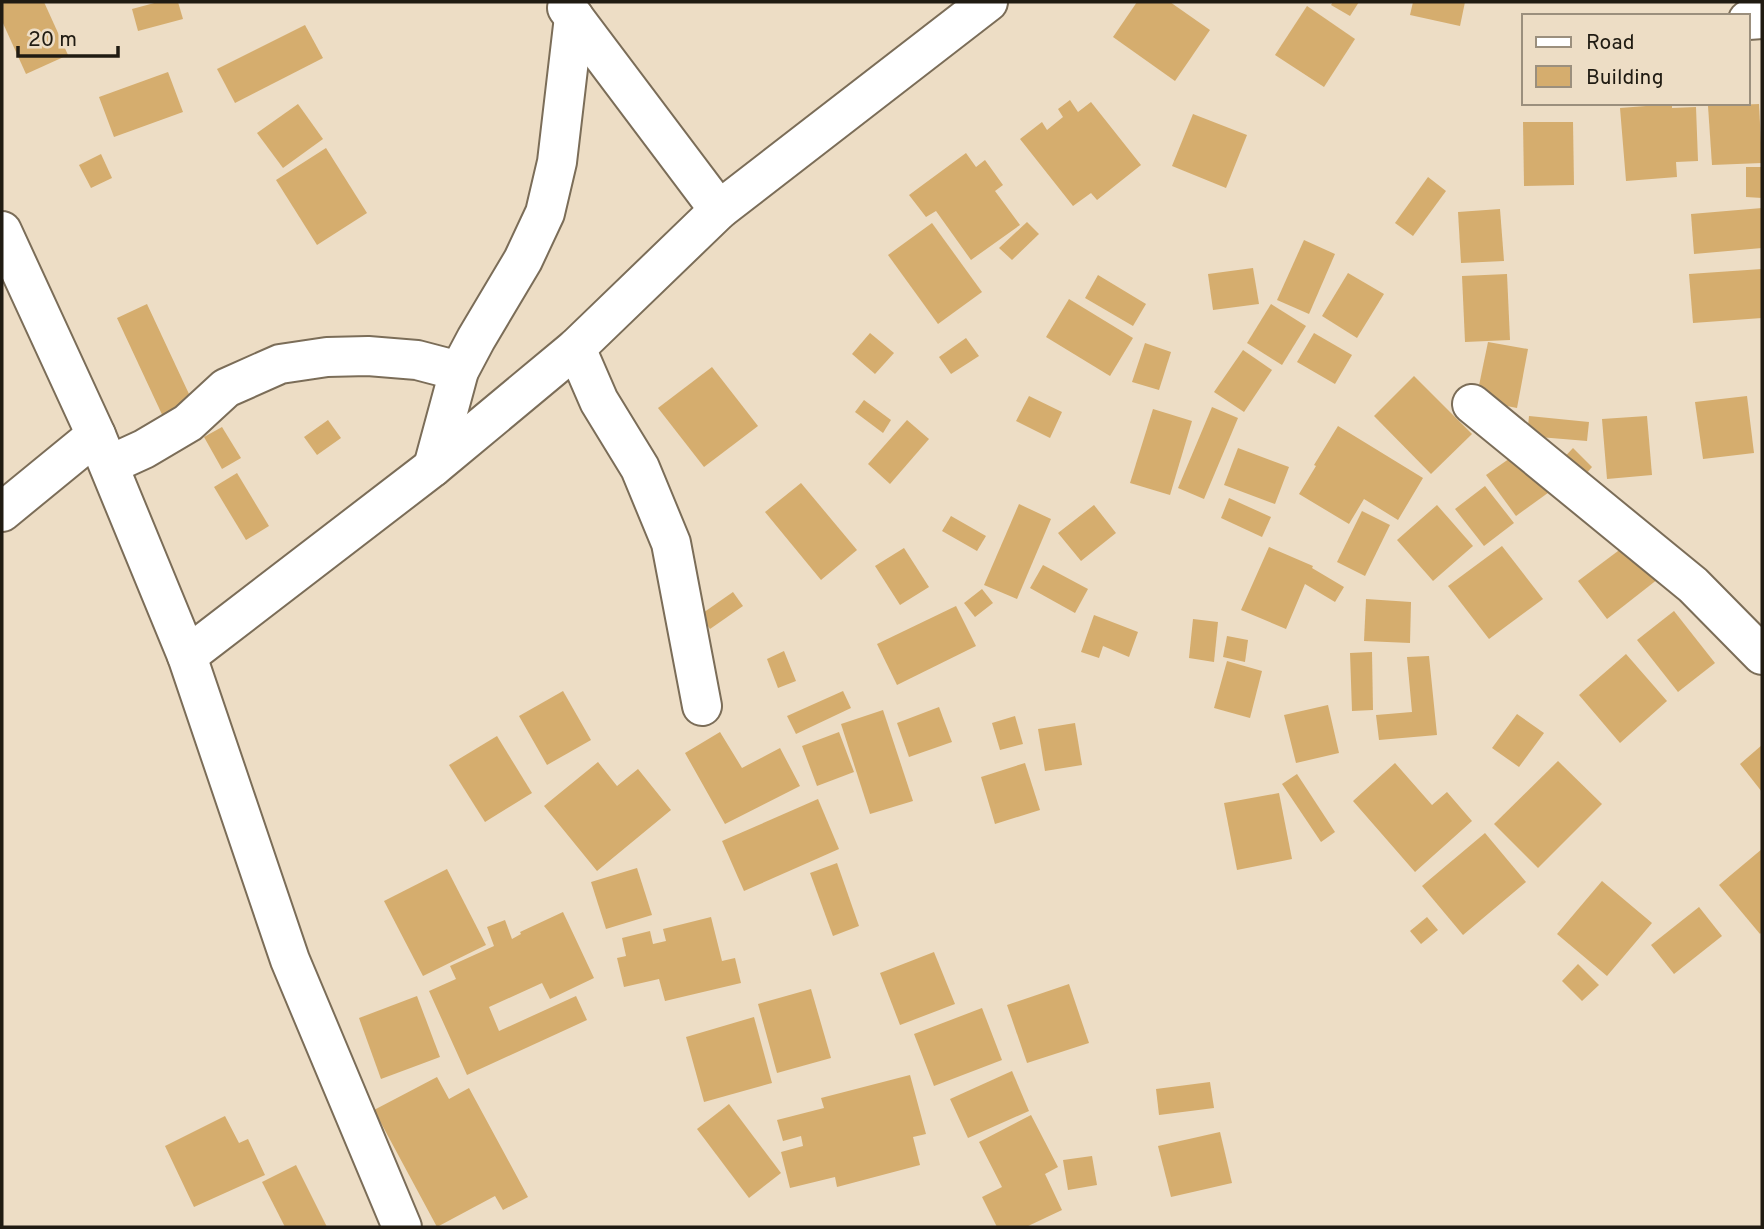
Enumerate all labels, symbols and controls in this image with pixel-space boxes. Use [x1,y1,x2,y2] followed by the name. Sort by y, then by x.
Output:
[18,14,117,58] scale bar
[1522,14,1750,105] legend
[28,27,77,54] text: 20 m
[1586,30,1635,57] text: Road
[1586,65,1664,92] text: Building

